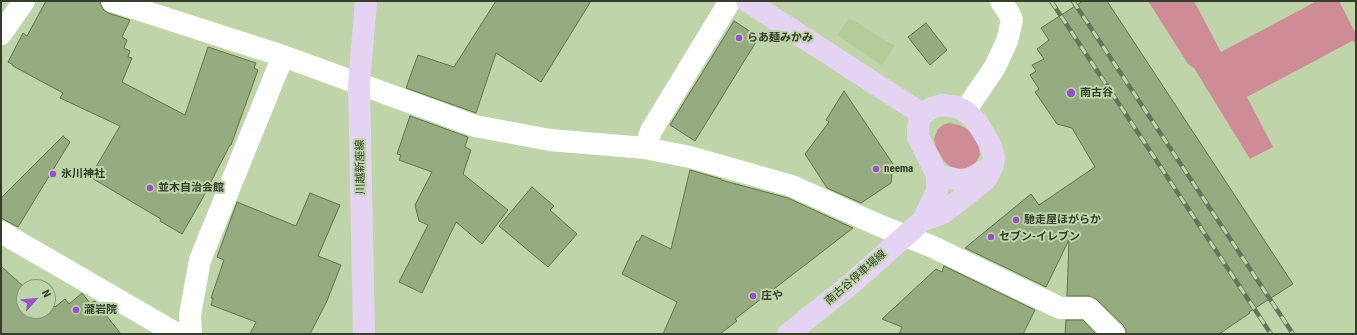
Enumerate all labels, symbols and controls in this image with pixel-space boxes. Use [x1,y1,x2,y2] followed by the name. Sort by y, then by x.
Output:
[747,31,813,45] place label: らあ麺みかみ
[734,33,744,43] marker: らあ麺みかみ
[1080,86,1113,100] place label: 南古谷
[1065,87,1077,99] marker: 南古谷
[354,139,368,195] street label: 川越新座線
[884,162,913,176] place label: neema
[871,164,881,174] marker: neema
[61,167,105,181] place label: 氷川神社
[48,169,58,179] marker: 氷川神社
[158,181,224,195] place label: 並木自治会館
[145,183,155,193] marker: 並木自治会館
[1024,213,1101,227] place label: 馳走屋ほがらか
[1011,215,1021,225] marker: 馳走屋ほがらか
[999,230,1080,244] place label: セブン-イレブン
[986,232,996,242] marker: セブン-イレブン
[823,248,889,308] street label: 南古谷停車場線
[16,279,56,319] north arrow
[39,288,54,300] text: N
[761,289,783,303] place label: 庄や
[748,291,758,301] marker: 庄や
[84,303,117,317] place label: 瀧岩院
[71,305,81,315] marker: 瀧岩院

